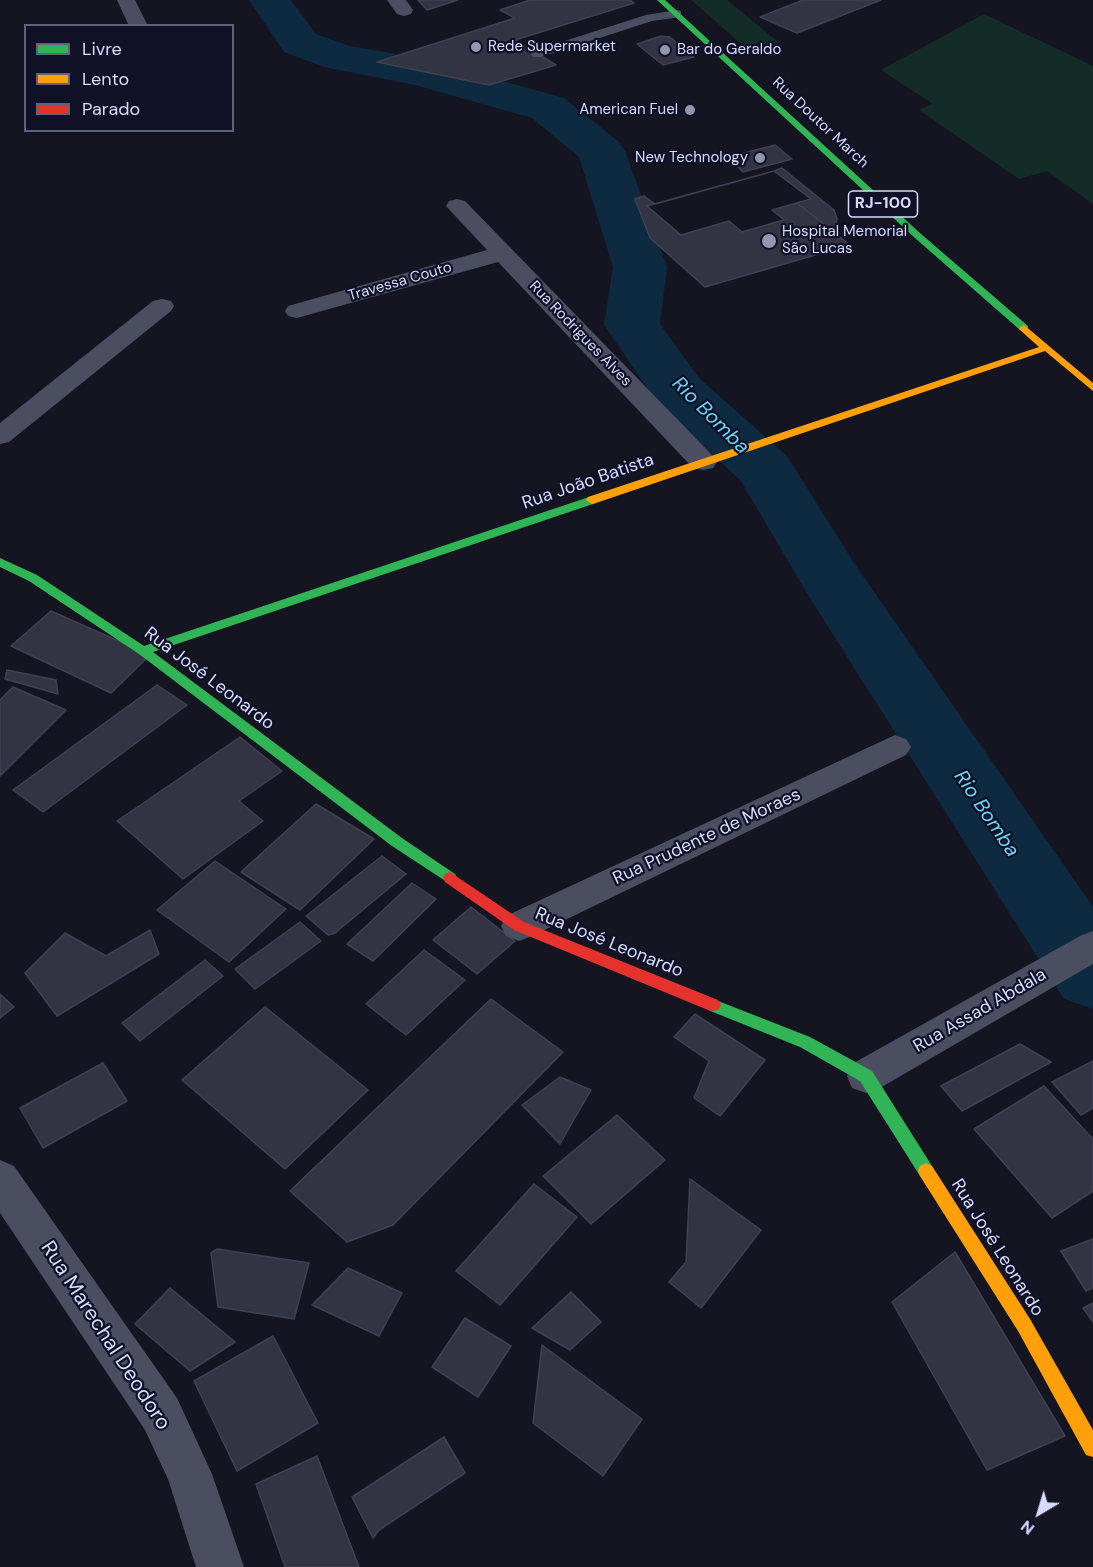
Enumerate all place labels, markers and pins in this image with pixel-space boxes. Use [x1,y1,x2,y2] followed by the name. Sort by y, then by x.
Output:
[488,38,616,56] place label: Rede Supermarket
[469,40,483,54] marker: Rede Supermarket
[677,41,781,59] place label: Bar do Geraldo
[658,43,672,57] marker: Bar do Geraldo
[579,101,678,119] place label: American Fuel
[683,103,697,117] marker: American Fuel
[635,149,748,167] place label: New Technology
[753,151,767,165] marker: New Technology
[782,223,907,258] place label: Hospital Memorial São Lucas
[760,232,778,250] marker: Hospital Memorial São Lucas

